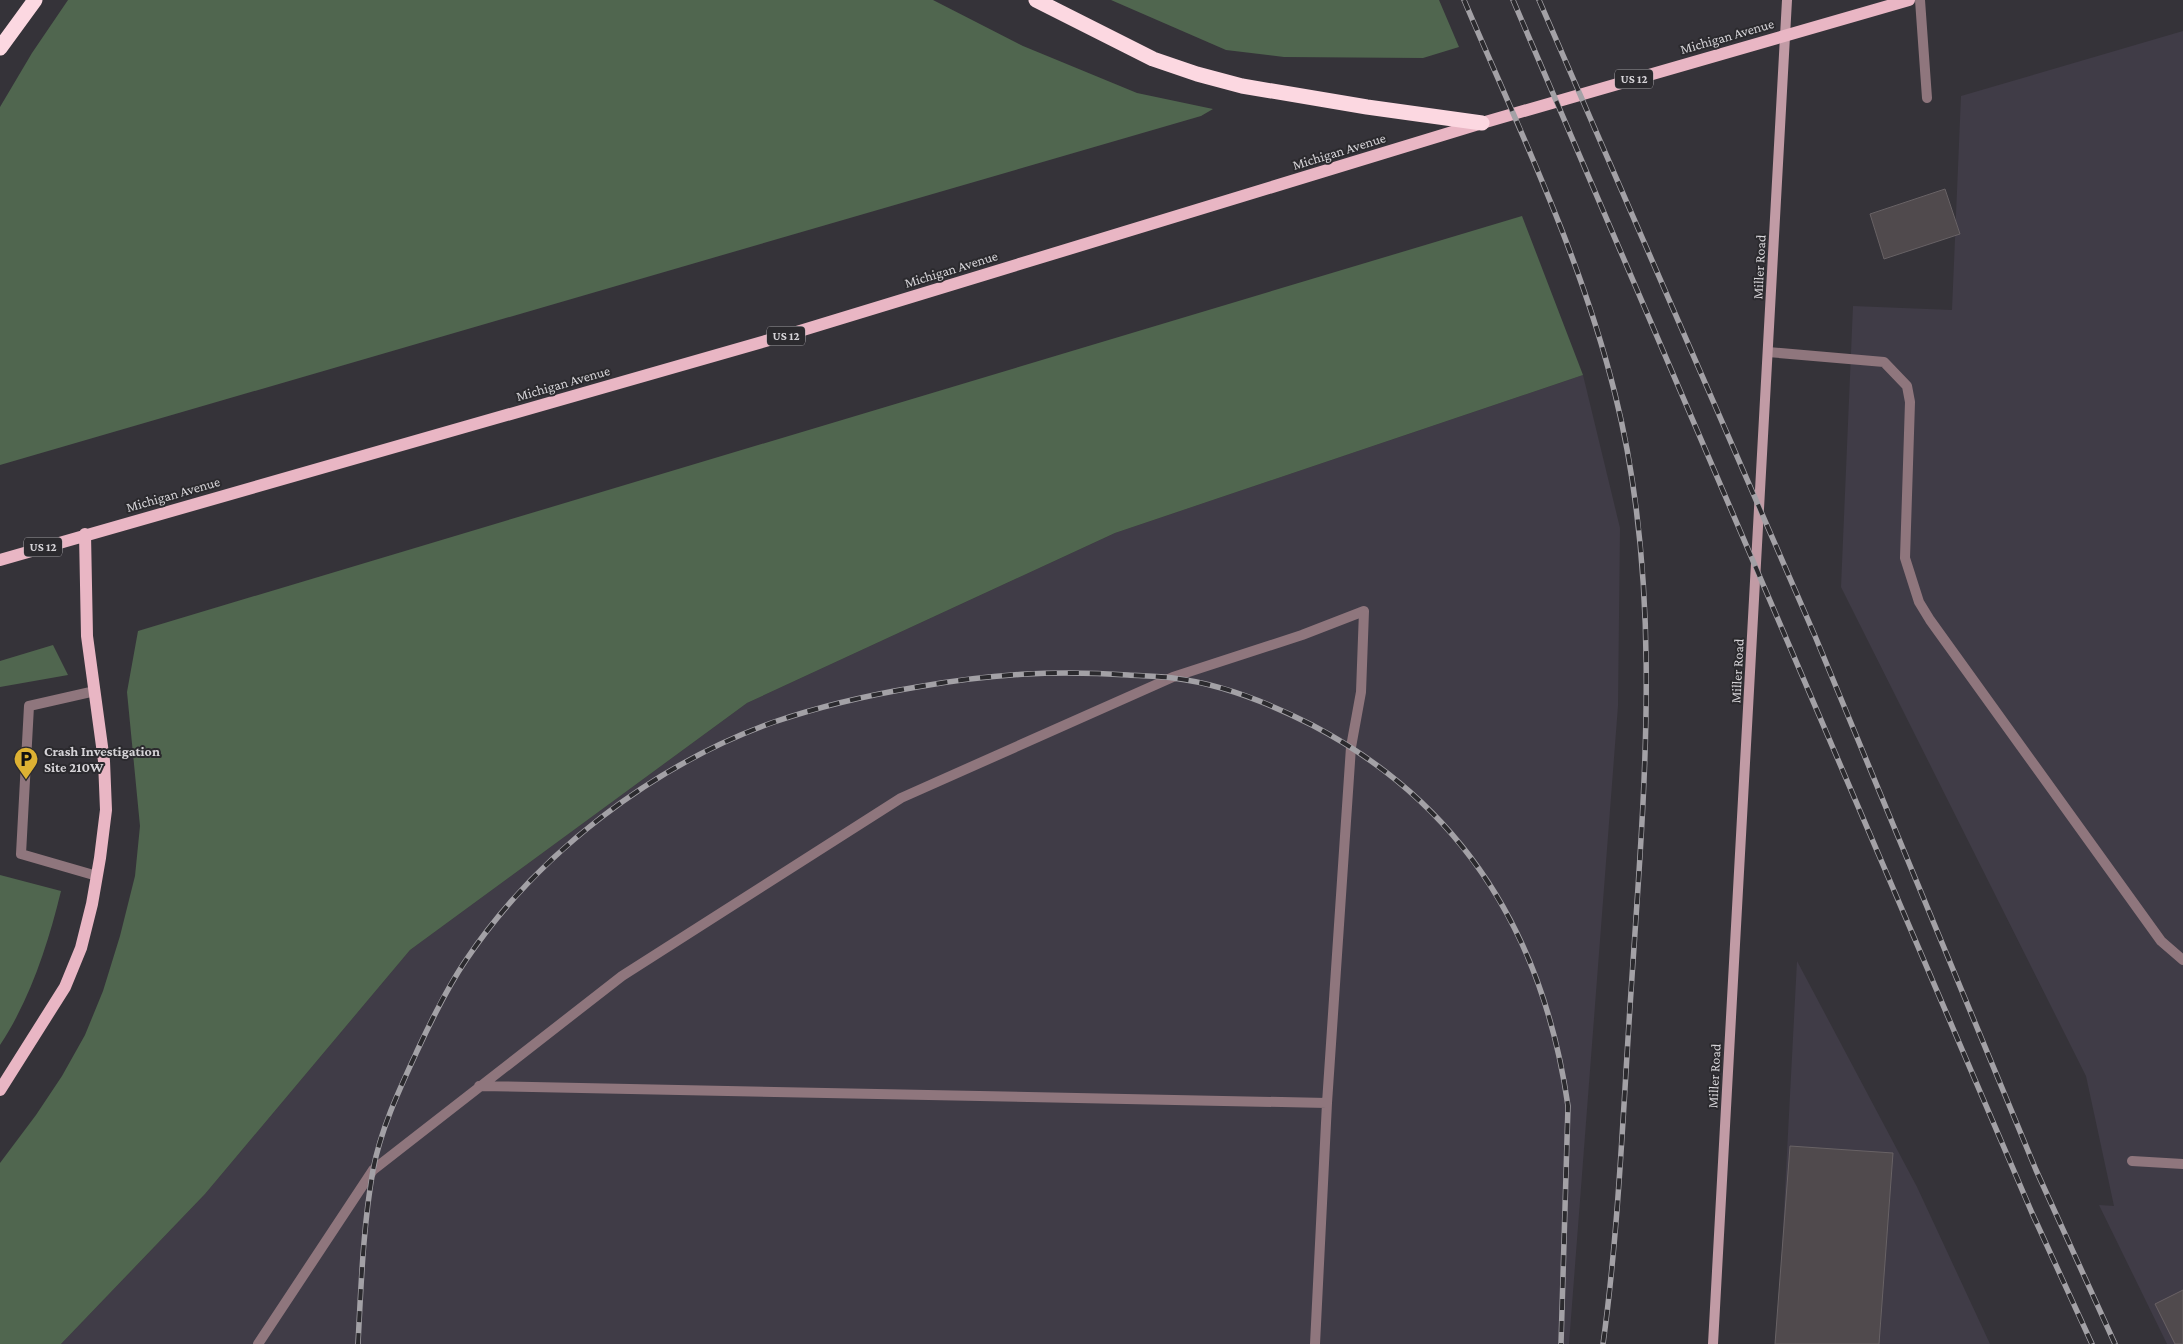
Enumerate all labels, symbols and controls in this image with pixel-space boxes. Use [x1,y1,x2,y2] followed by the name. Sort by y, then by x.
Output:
[1678,15,1776,57] street label: Michigan Avenue
[1615,70,1653,88] road number: US 12
[1290,129,1388,173] street label: Michigan Avenue
[1749,234,1769,300] street label: Miller Road
[902,247,1000,291] street label: Michigan Avenue
[767,326,805,346] road number: US 12
[514,362,612,404] street label: Michigan Avenue
[124,473,222,515] street label: Michigan Avenue
[24,538,62,556] road number: US 12
[1727,638,1747,704] street label: Miller Road
[44,743,160,775] place label: Crash Investigation Site 210W
[13,746,39,780] parking icon: Crash Investigation Site 210W
[1704,1043,1724,1109] street label: Miller Road

